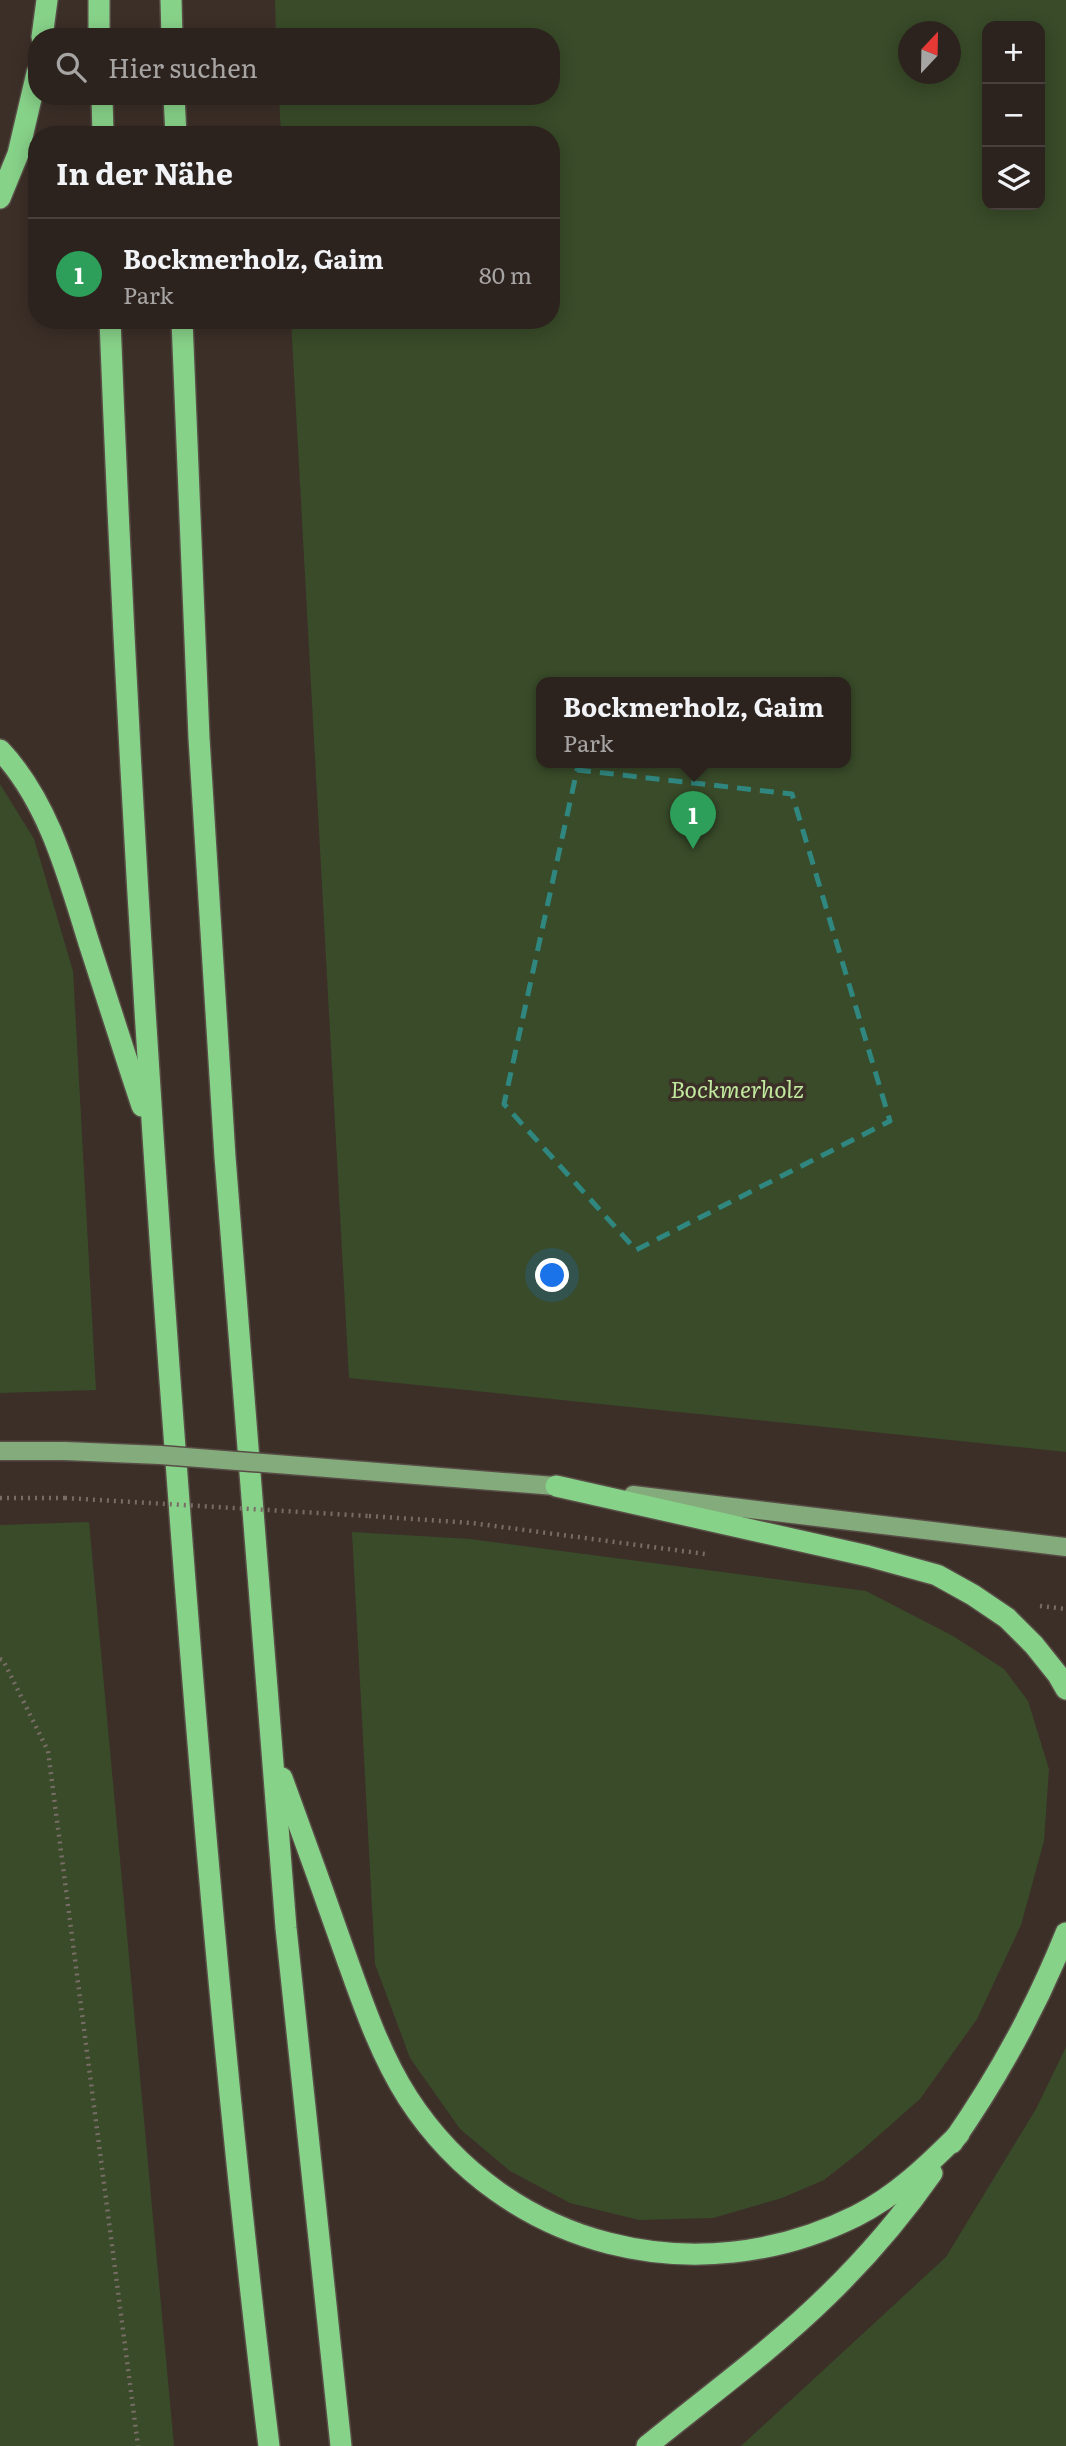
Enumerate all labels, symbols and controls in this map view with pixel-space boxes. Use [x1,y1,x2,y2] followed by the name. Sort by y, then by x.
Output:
[898,21,961,84] north arrow
[982,21,1045,210] map controls
[982,21,1045,84] button: +
[28,28,560,105] search box
[108,47,258,86] text: Hier suchen
[52,48,90,86] icon: search
[982,84,1045,147] button: −
[982,147,1045,210] button: layers
[56,150,233,194] text: In der Nähe
[123,238,384,277] text: Bockmerholz, Gaim
[74,257,84,291] text: 1
[479,257,532,291] text: 80 m
[123,277,173,311] text: Park
[536,677,851,768] popup
[563,686,824,725] text: Bockmerholz, Gaim
[563,725,614,759] text: Park
[670,791,716,849] pin: 1
[670,1071,804,1105] park label: Bockmerholz
[535,1258,569,1292] your location

